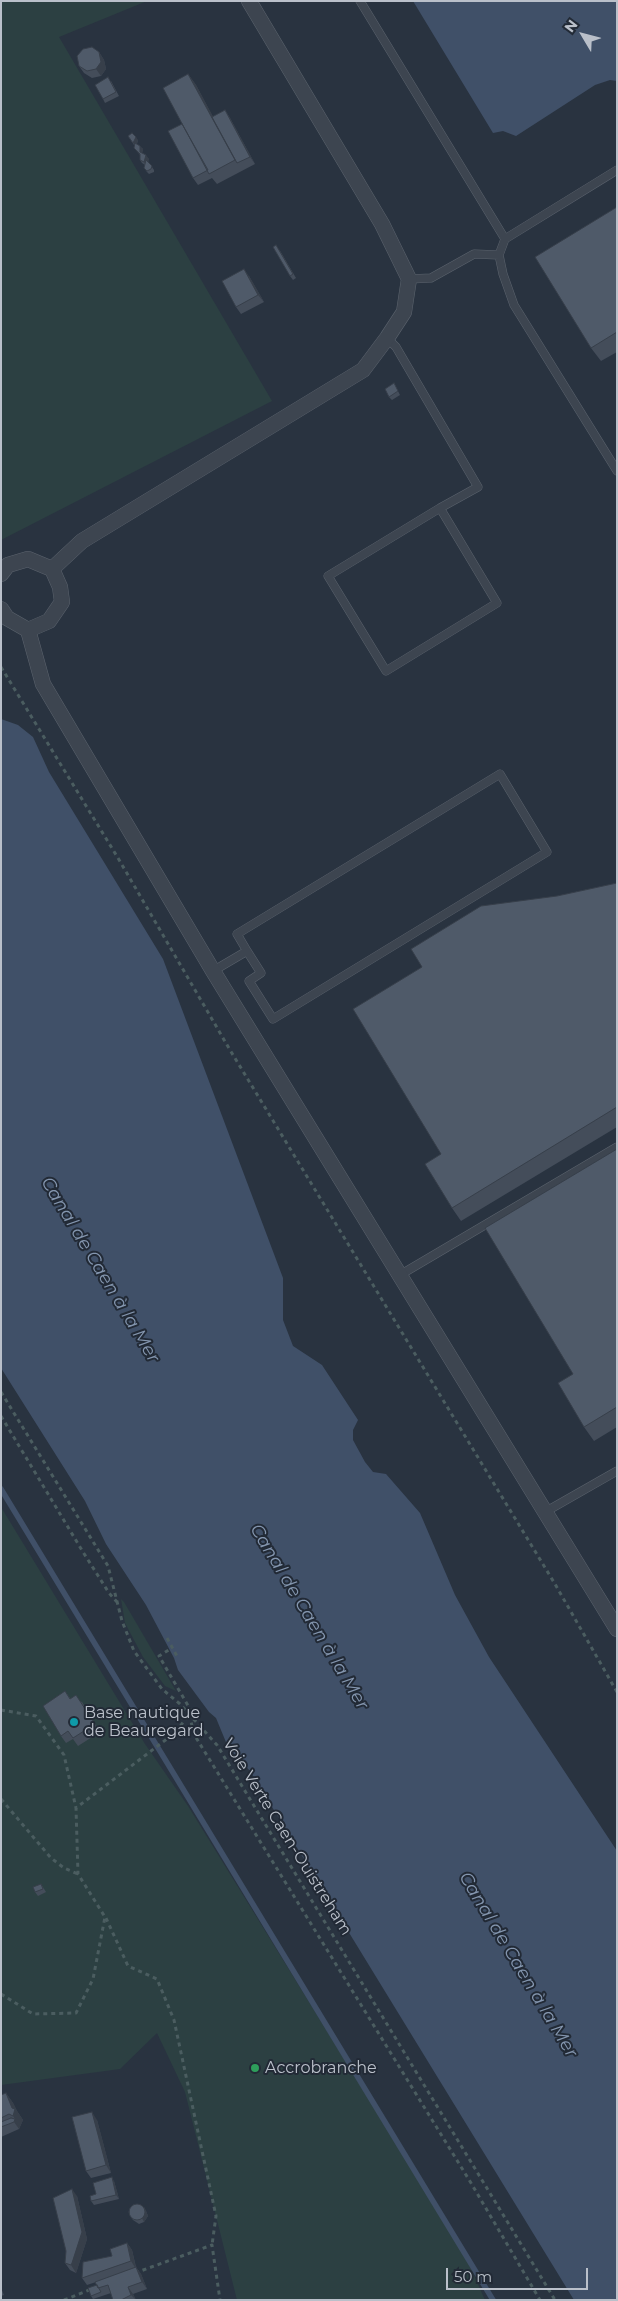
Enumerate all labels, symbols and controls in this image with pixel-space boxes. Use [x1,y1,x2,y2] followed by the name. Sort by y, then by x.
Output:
[558,10,608,60] north arrow
[560,16,582,36] text: N
[36,1173,164,1367] water label: Canal de Caen à la Mer
[245,1520,373,1714] water label: Canal de Caen à la Mer
[84,1703,204,1741] place label: Base nautique de Beauregard
[68,1716,80,1728] marker: Base nautique de Beauregard
[218,1735,356,1939] street label: Voie Verte Caen-Ouistreham
[454,1868,582,2062] water label: Canal de Caen à la Mer
[265,2058,377,2078] place label: Accrobranche
[249,2062,261,2074] marker: Accrobranche
[448,2258,590,2290] scale bar
[454,2267,492,2286] text: 50 m

